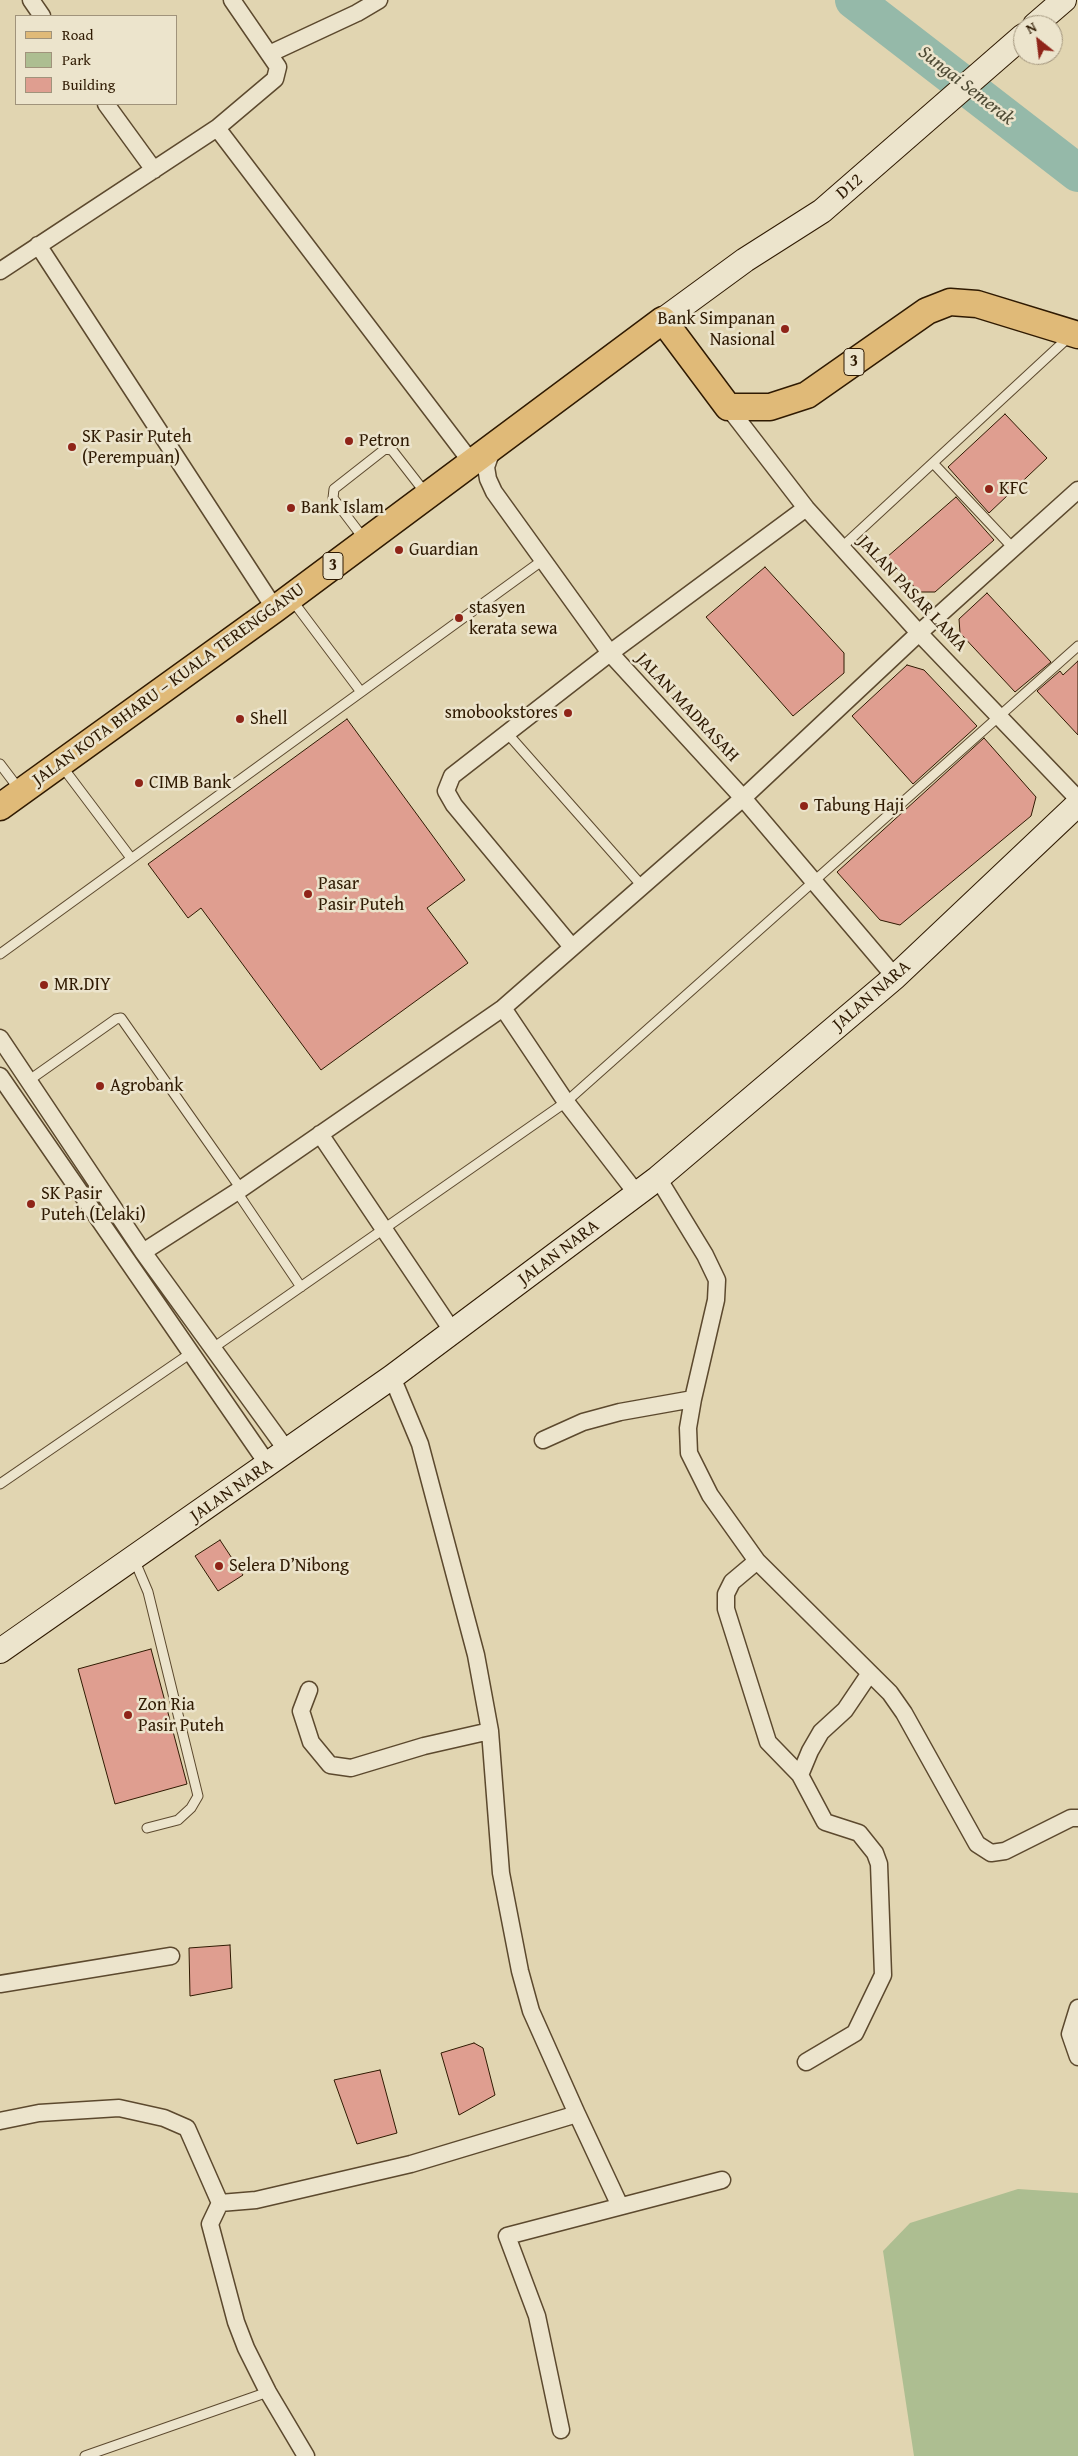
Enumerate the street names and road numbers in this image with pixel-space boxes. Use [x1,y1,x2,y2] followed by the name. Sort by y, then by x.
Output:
[832,170,868,204] street label: D12
[844,348,864,376] road number: 3
[853,531,971,657] street label: JALAN PASAR LAMA
[323,552,343,580] road number: 3
[29,579,309,791] street label: JALAN KOTA BHARU – KUALA TERENGGANU
[631,649,743,767] street label: JALAN MADRASAH
[829,956,915,1036] street label: JALAN NARA
[514,1215,604,1291] street label: JALAN NARA
[186,1455,278,1527] street label: JALAN NARA

